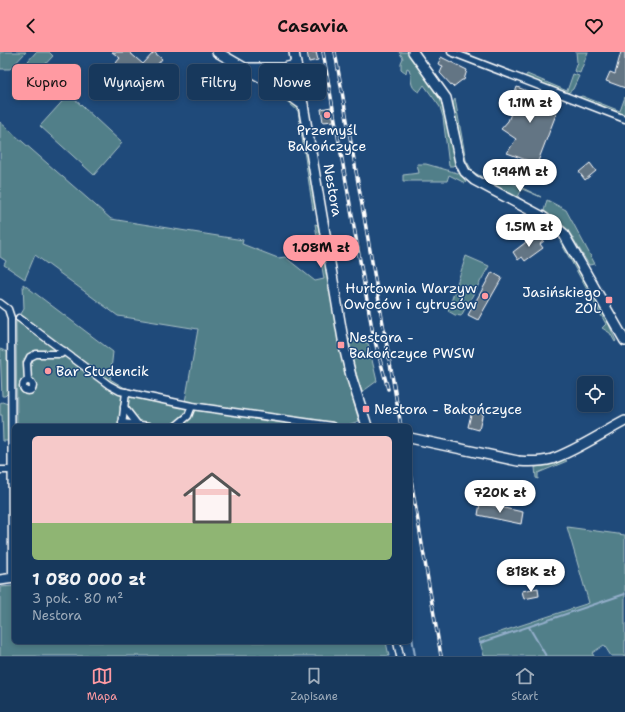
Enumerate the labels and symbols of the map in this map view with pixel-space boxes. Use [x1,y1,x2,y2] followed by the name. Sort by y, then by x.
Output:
[493,90,567,124] pin: 1.1M zł
[322,110,332,120] marker: Przemyśl Bakończyce
[288,121,366,155] place label: Przemyśl Bakończyce
[479,159,561,193] pin: 1.94M zł
[320,162,347,218] street label: Nestora
[492,214,566,248] pin: 1.5M zł
[280,235,362,269] pin: 1.08M zł
[344,279,477,313] place label: Hurtownia Warzyw Owoców i cytrusów
[522,283,601,317] place label: Jasińskiego ZOL
[480,291,490,301] marker: Hurtownia Warzyw Owoców i cytrusów
[604,295,614,305] marker: Jasińskiego ZOL
[349,328,475,362] place label: Nestora - Bakończyce PWSW
[336,340,346,350] marker: Nestora - Bakończyce PWSW
[56,362,149,380] place label: Bar Studencik
[43,366,53,376] marker: Bar Studencik
[374,400,522,418] place label: Nestora - Bakończyce
[361,404,371,414] marker: Nestora - Bakończyce
[463,480,537,514] pin: 720K zł
[494,559,568,593] pin: 818K zł

